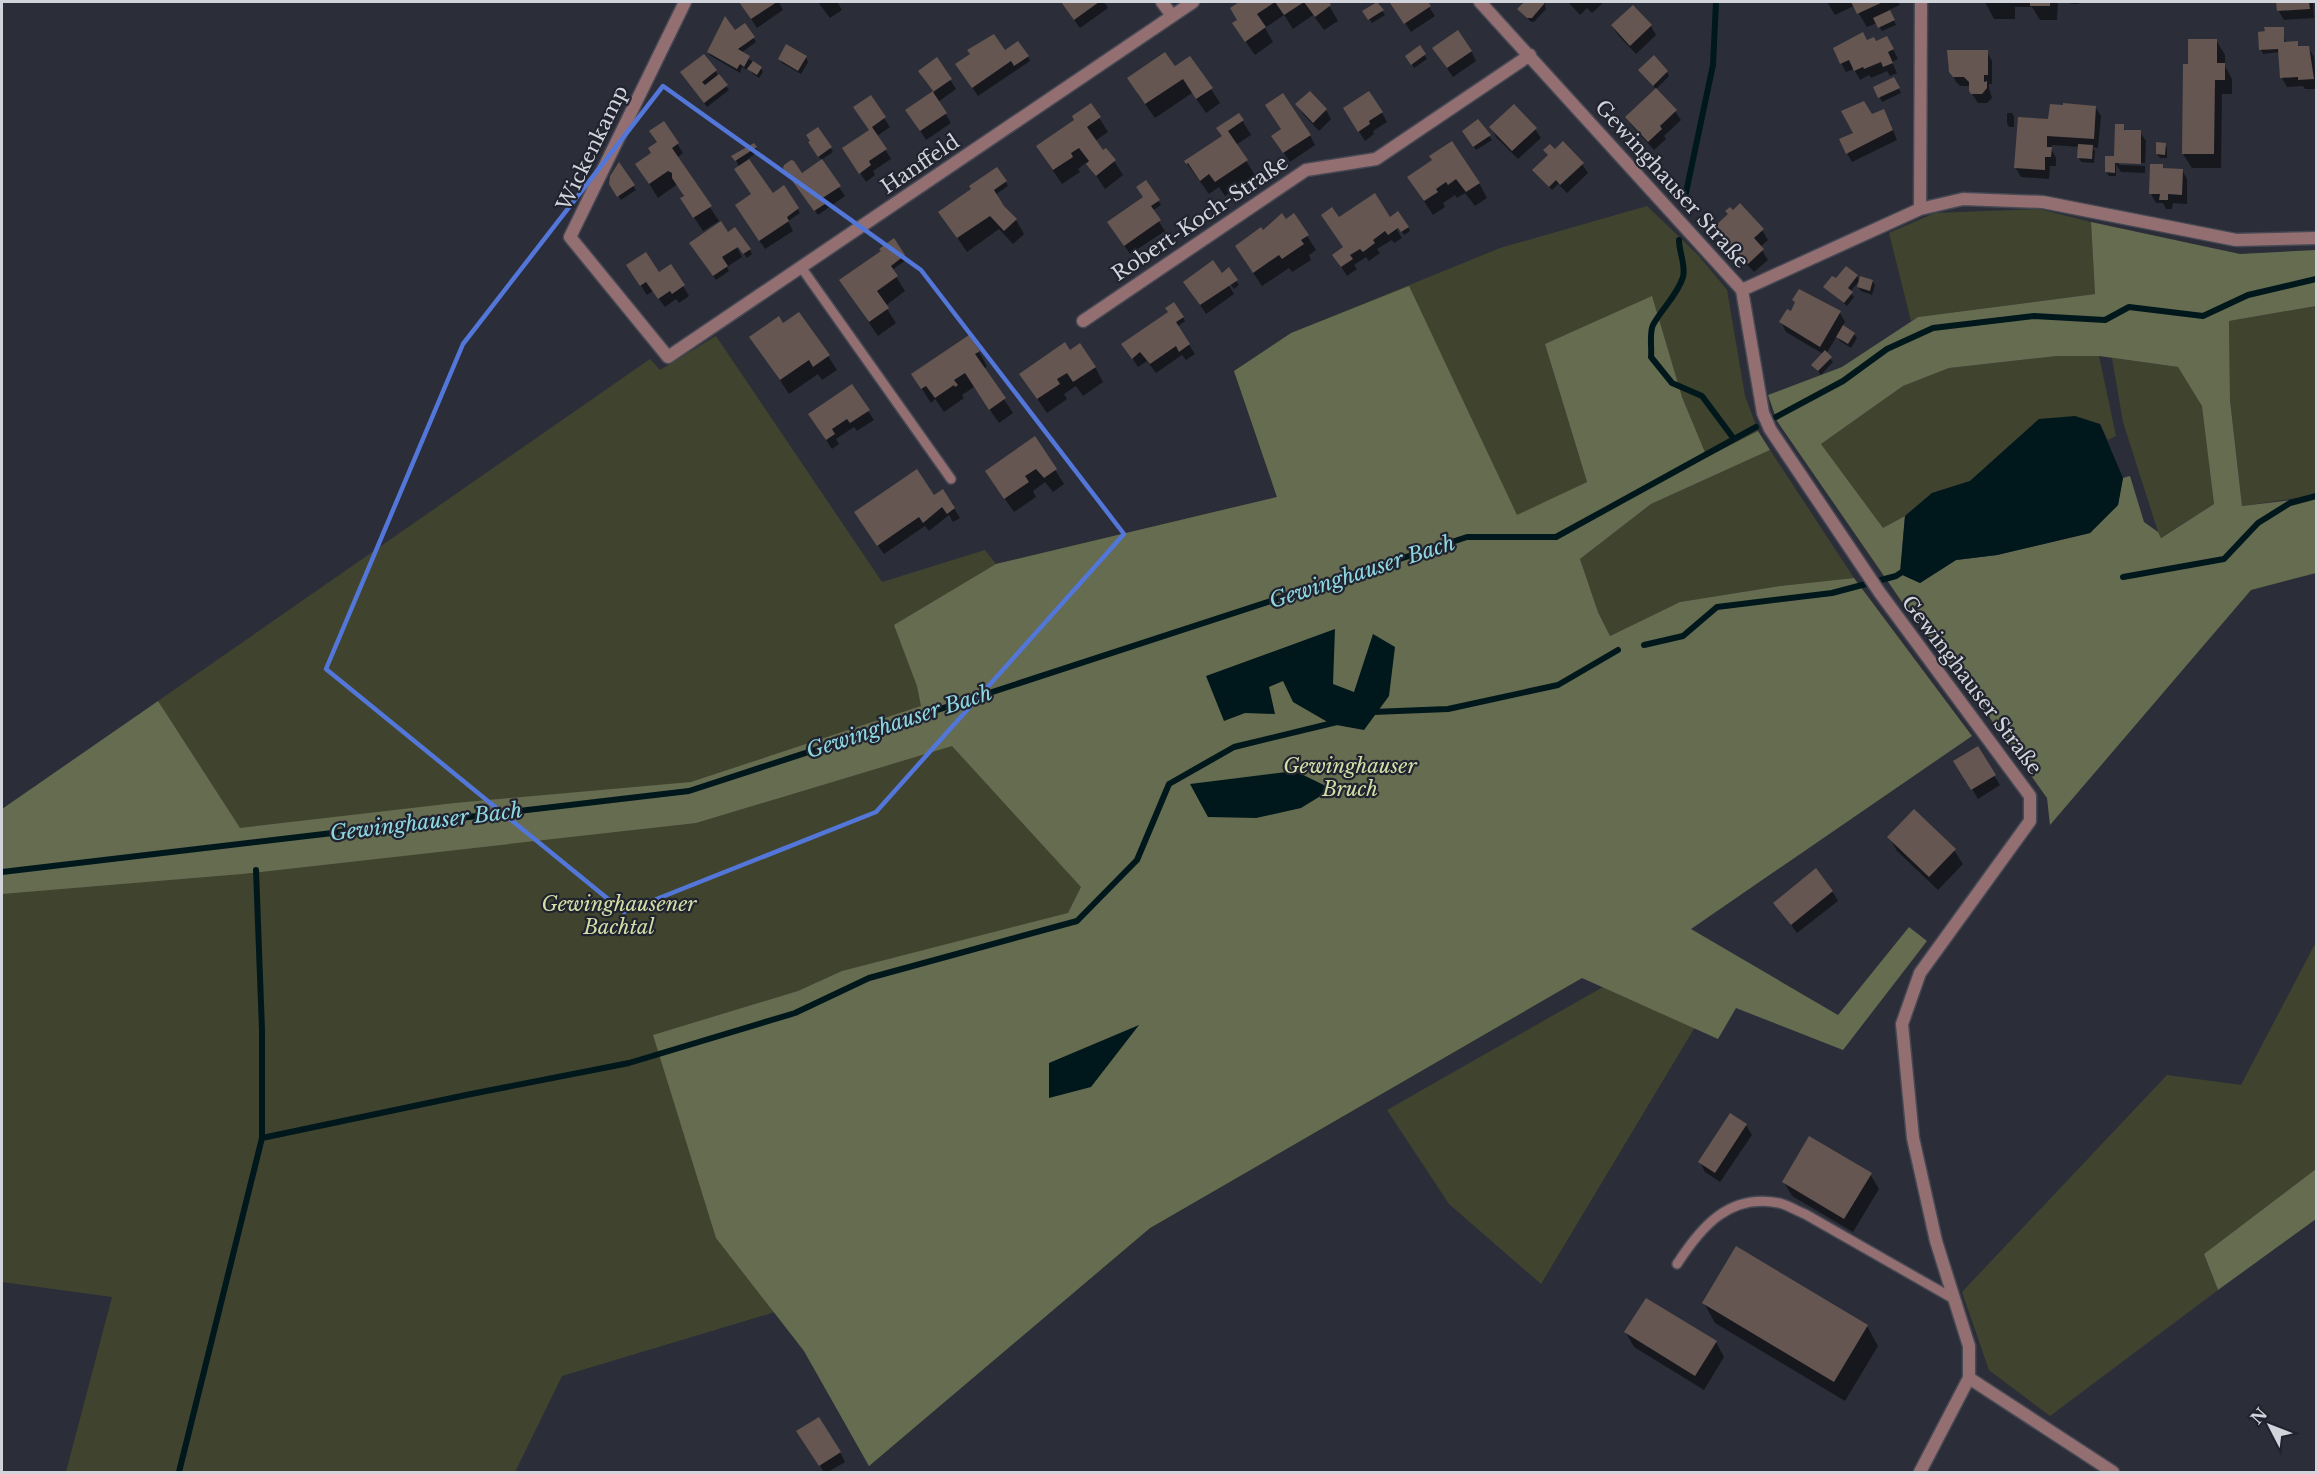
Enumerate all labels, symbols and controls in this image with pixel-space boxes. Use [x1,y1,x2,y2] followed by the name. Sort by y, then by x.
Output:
[551,82,633,215] street label: Wickenkamp
[1590,95,1754,273] street label: Gewinghauser Straße
[876,129,964,199] street label: Hanffeld
[1107,150,1293,286] street label: Robert-Koch-Straße
[1266,530,1458,614] water label: Gewinghauser Bach
[1897,591,2047,779] street label: Gewinghauser Straße
[803,680,995,764] water label: Gewinghauser Bach
[1283,754,1417,801] park label: Gewinghauser Bruch
[328,797,524,847] water label: Gewinghauser Bach
[542,892,697,939] park label: Gewinghausener Bachtal
[2240,1396,2300,1456] north arrow
[2246,1404,2271,1428] text: N

